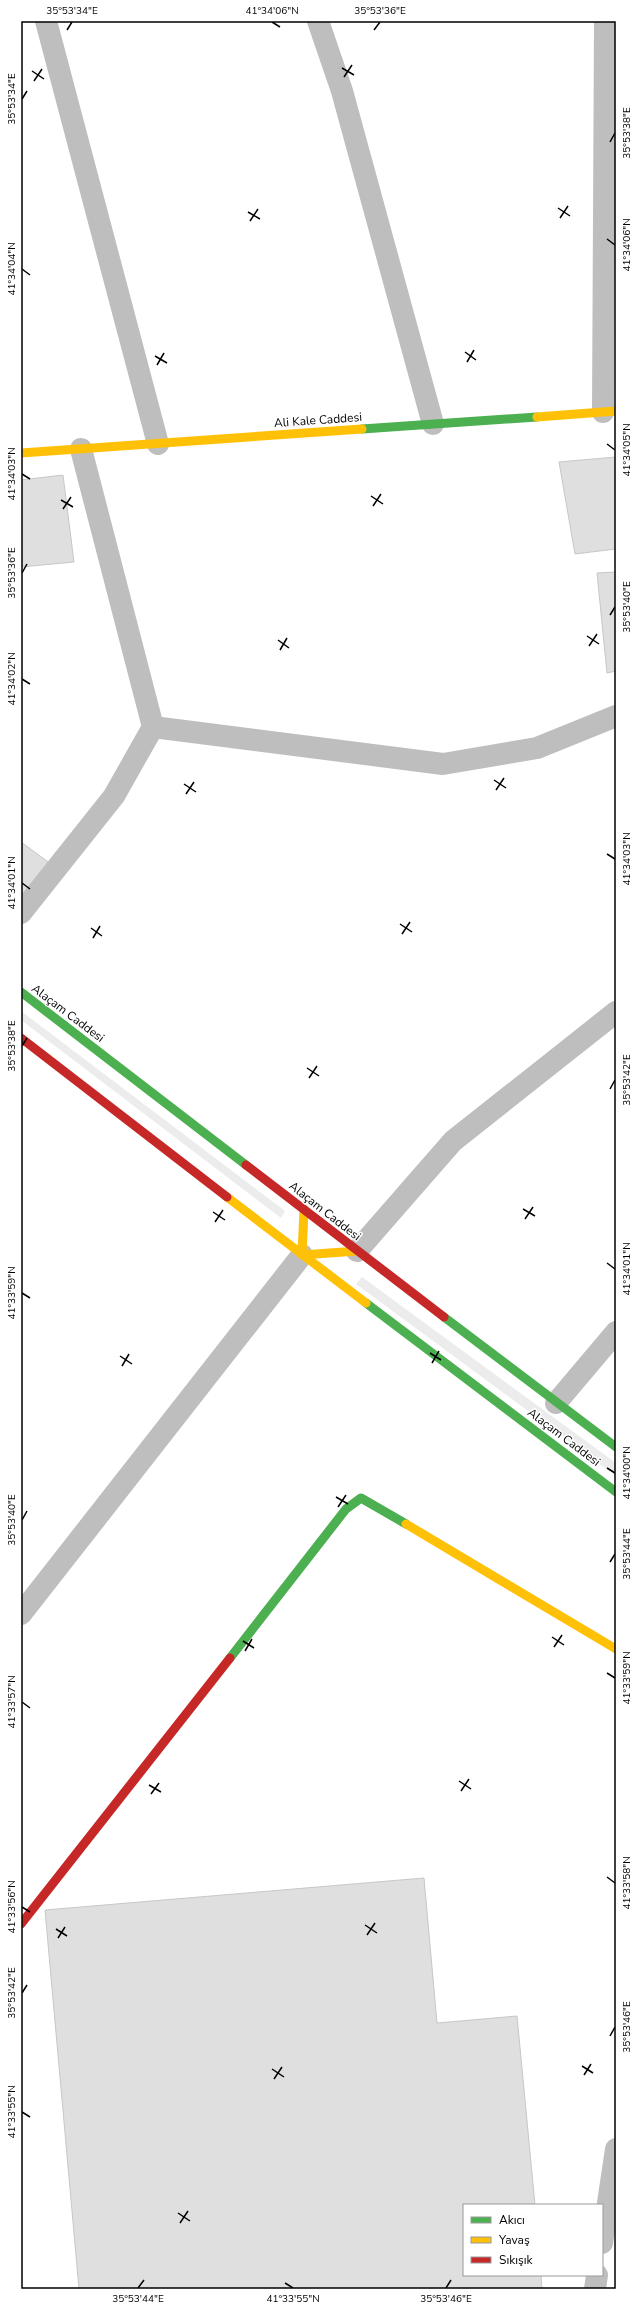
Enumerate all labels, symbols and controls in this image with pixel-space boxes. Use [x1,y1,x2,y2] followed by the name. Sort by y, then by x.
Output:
[46,4,98,18] text: 35°53'34"E
[245,4,299,18] text: 41°34'06"N
[354,4,406,18] text: 35°53'36"E
[5,73,19,125] text: 35°53'34"E
[620,107,634,159] text: 35°53'38"E
[620,218,634,272] text: 41°34'06"N
[5,242,19,296] text: 41°34'04"N
[273,409,363,431] street label: Ali Kale Caddesi
[620,423,634,477] text: 41°34'05"N
[5,447,19,501] text: 41°34'03"N
[5,547,19,599] text: 35°53'36"E
[620,581,634,633] text: 35°53'40"E
[5,652,19,706] text: 41°34'02"N
[620,832,634,886] text: 41°34'03"N
[5,856,19,910] text: 41°34'01"N
[28,980,108,1046] street label: Alaçam Caddesi
[5,1020,19,1072] text: 35°53'38"E
[620,1054,634,1106] text: 35°53'42"E
[286,1178,364,1244] street label: Alaçam Caddesi
[620,1242,634,1296] text: 41°34'01"N
[5,1266,19,1320] text: 41°33'59"N
[524,1404,604,1470] street label: Alaçam Caddesi
[620,1446,634,1500] text: 41°34'00"N
[5,1494,19,1546] text: 35°53'40"E
[620,1528,634,1580] text: 35°53'44"E
[620,1651,634,1705] text: 41°33'59"N
[5,1675,19,1729] text: 41°33'57"N
[620,1856,634,1910] text: 41°33'58"N
[5,1880,19,1934] text: 41°33'56"N
[5,1967,19,2019] text: 35°53'42"E
[620,2001,634,2053] text: 35°53'46"E
[5,2085,19,2139] text: 41°33'55"N
[463,2204,603,2276] legend
[499,2212,525,2228] text: Akıcı
[498,2232,530,2248] text: Yavaş
[499,2252,534,2268] text: Sıkışık
[112,2292,164,2306] text: 35°53'44"E
[266,2292,320,2306] text: 41°33'55"N
[420,2292,472,2306] text: 35°53'46"E

